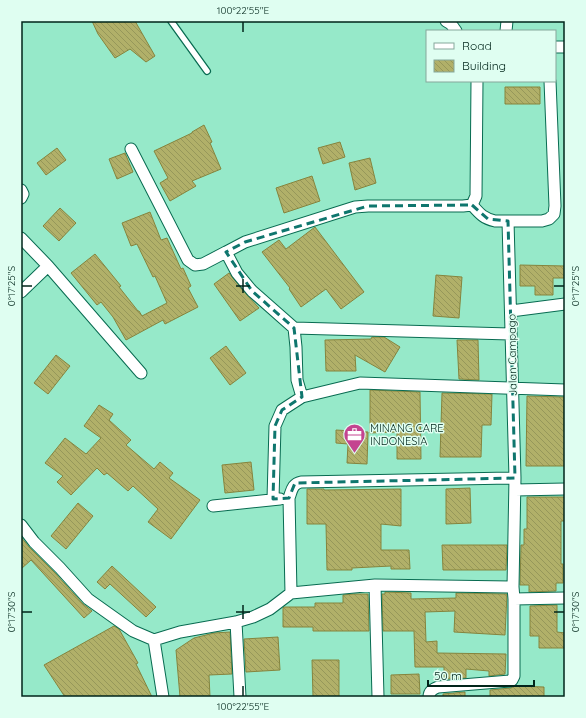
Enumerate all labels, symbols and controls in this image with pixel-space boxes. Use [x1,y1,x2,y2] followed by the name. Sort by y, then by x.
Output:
[217,4,269,17] text: 100°22'55"E
[426,30,556,82] legend
[462,38,492,53] text: Road
[462,58,506,73] text: Building
[5,265,18,306] text: 0°17'25"S
[569,265,582,306] text: 0°17'25"S
[504,314,520,396] street label: Jalan Campago
[342,421,368,454] office icon: MINANG CARE INDONESIA
[370,421,444,448] place label: MINANG CARE INDONESIA
[5,591,18,632] text: 0°17'30"S
[569,591,582,632] text: 0°17'30"S
[428,662,534,688] scale bar
[434,668,462,683] text: 50 m
[217,700,269,713] text: 100°22'55"E

